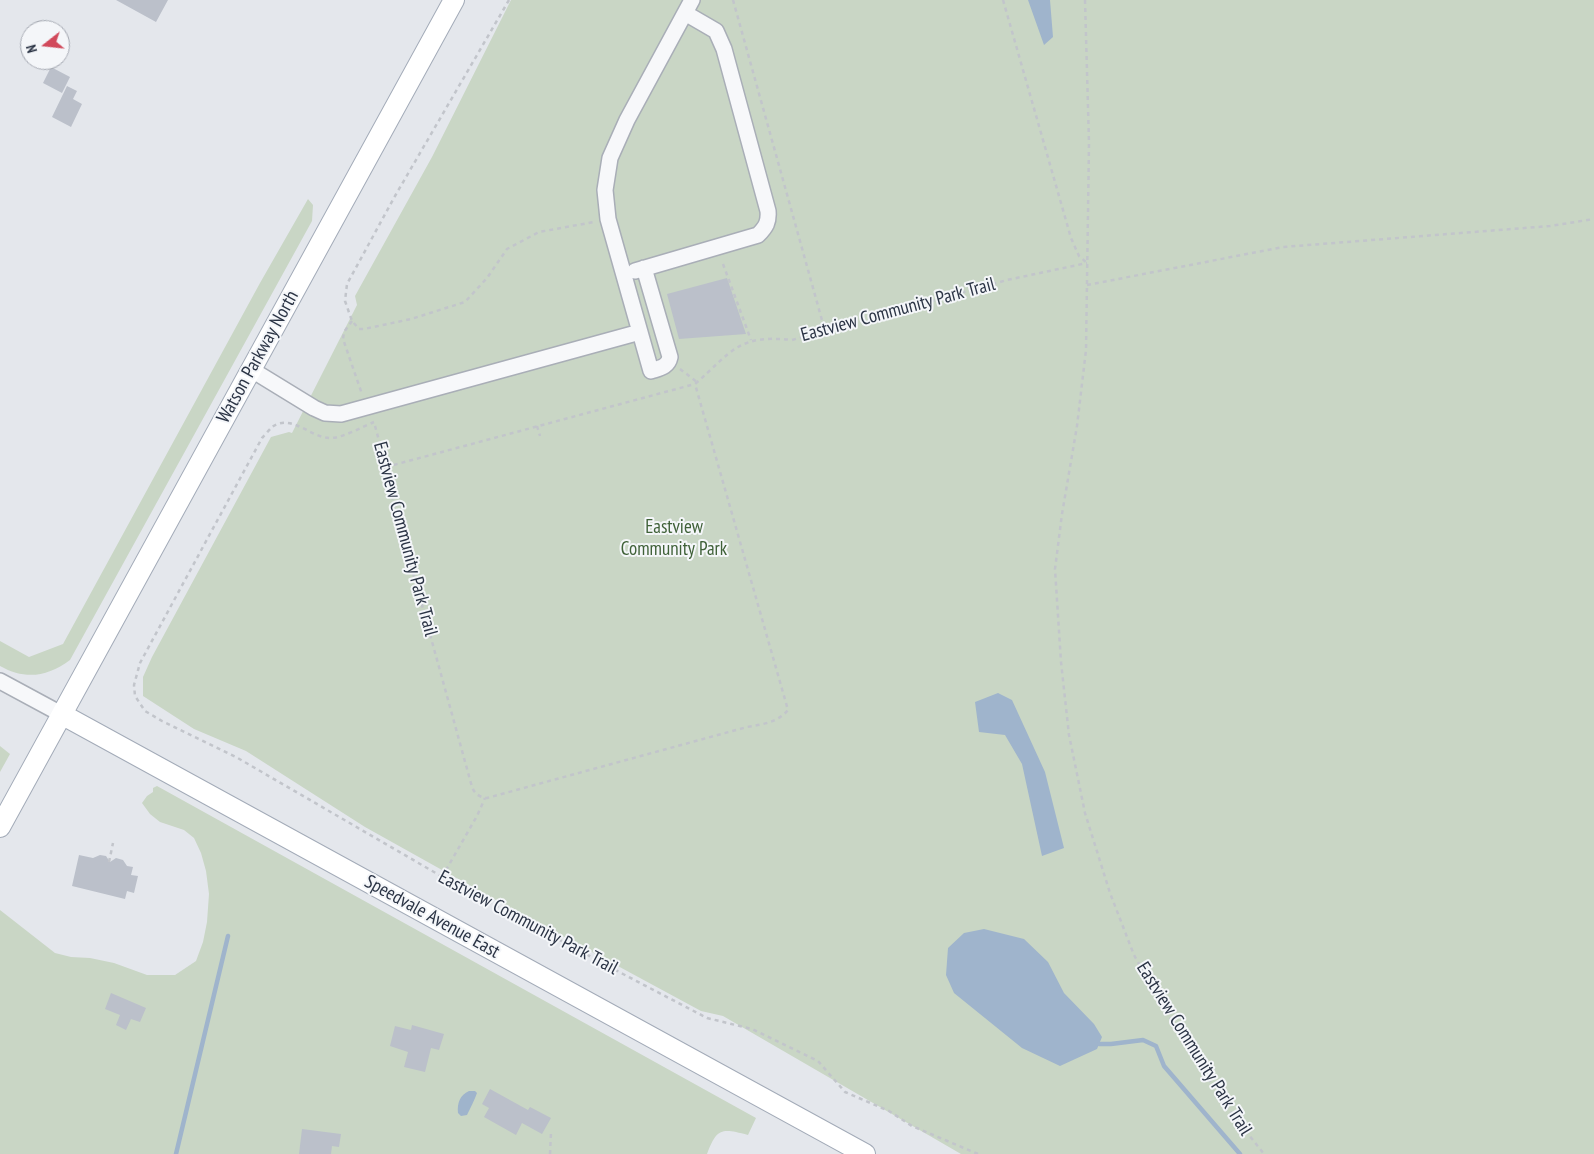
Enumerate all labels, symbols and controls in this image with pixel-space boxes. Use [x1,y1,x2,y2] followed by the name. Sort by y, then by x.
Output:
[20,20,70,70] north arrow
[22,43,41,55] text: N
[798,273,998,347] street label: Eastview Community Park Trail
[212,287,304,427] street label: Watson Parkway North
[368,439,442,639] street label: Eastview Community Park Trail
[621,517,727,561] park label: Eastview Community Park
[434,866,622,980] street label: Eastview Community Park Trail
[360,870,504,964] street label: Speedvale Avenue East
[1131,958,1257,1140] street label: Eastview Community Park Trail

